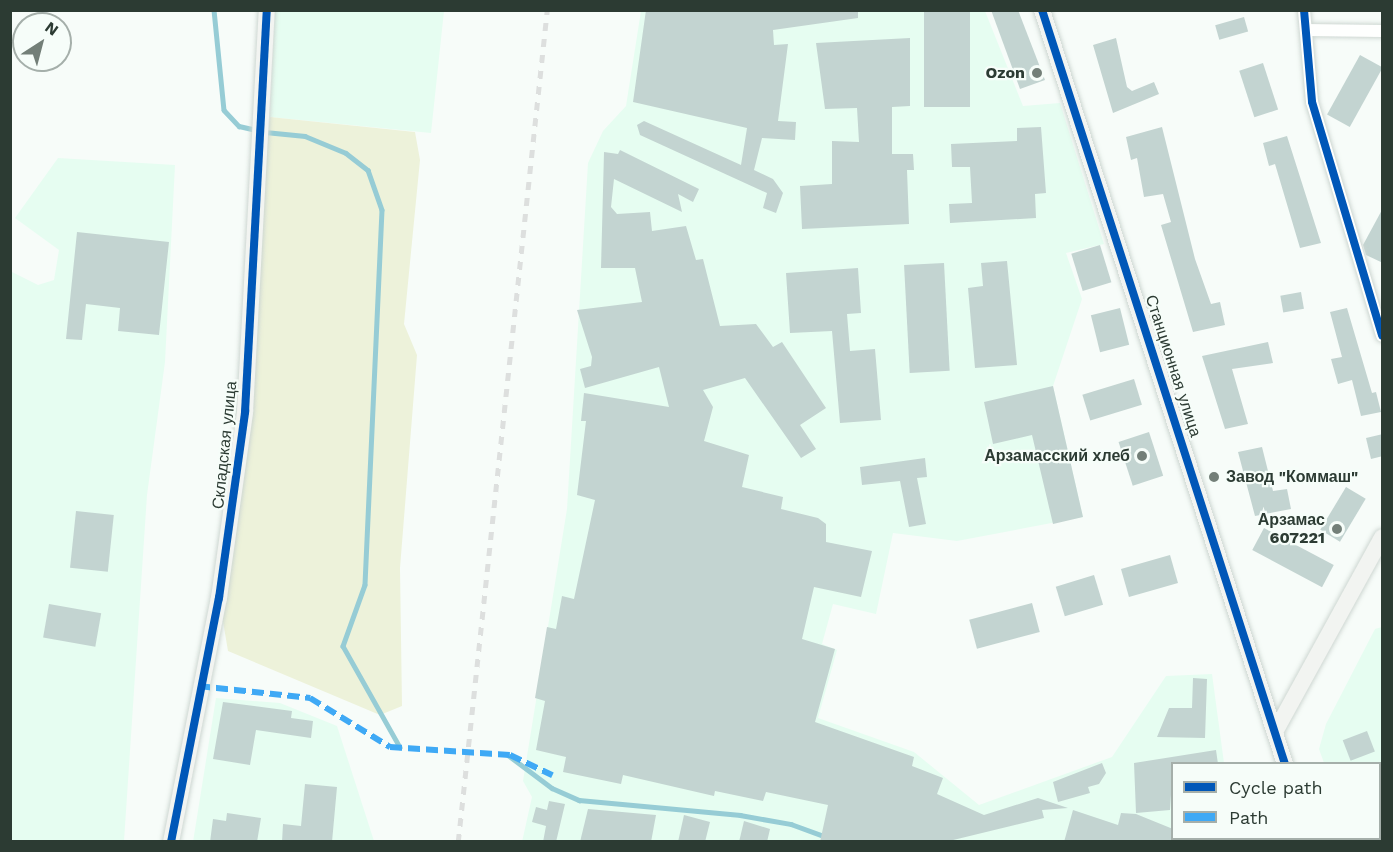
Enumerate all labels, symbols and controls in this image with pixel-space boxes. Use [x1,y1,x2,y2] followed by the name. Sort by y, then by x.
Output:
[12,12,72,72] north arrow
[41,17,62,40] text: N
[986,63,1025,83] place label: Ozon
[1030,66,1044,80] marker: Ozon
[1141,293,1205,439] street label: Станционная улица
[209,380,241,510] street label: Складская улица
[984,446,1130,466] place label: Арзамасский хлеб
[1135,449,1149,463] marker: Арзамасский хлеб
[1226,467,1358,487] place label: Завод "Коммаш"
[1207,470,1221,484] marker: Завод "Коммаш"
[1258,510,1325,548] place label: Арзамас 607221
[1330,522,1344,536] marker: Арзамас 607221
[1171,762,1381,840] legend
[1229,777,1323,798] text: Cycle path
[1229,807,1269,828] text: Path

